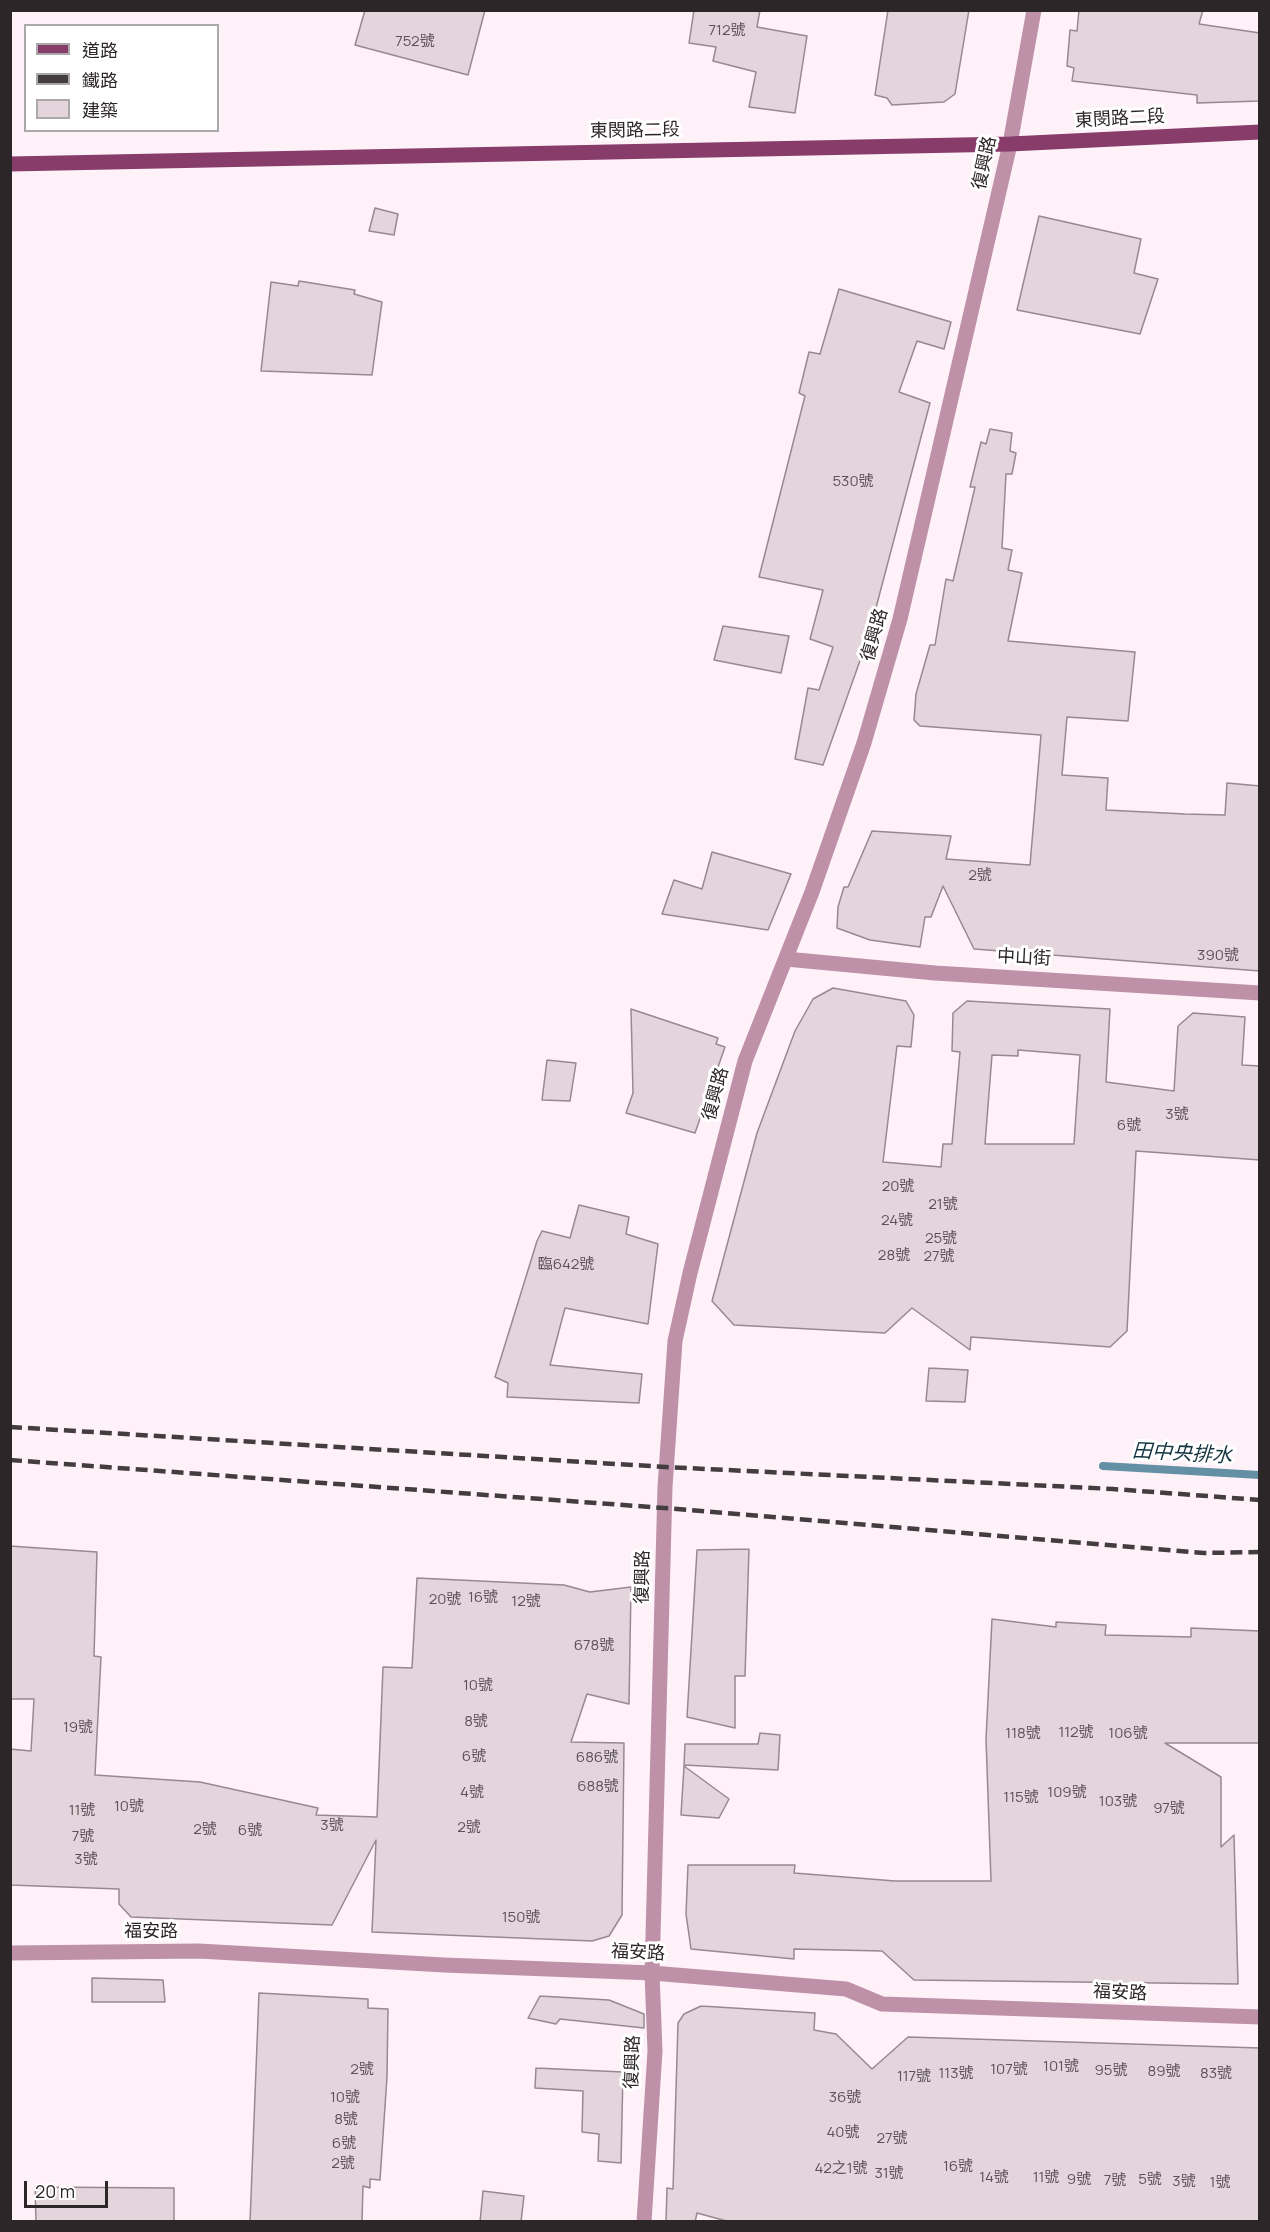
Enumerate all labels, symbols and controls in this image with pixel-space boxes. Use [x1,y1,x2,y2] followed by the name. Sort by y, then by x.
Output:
[709,22,745,40] house number: 712號
[24,24,219,132] legend
[395,33,435,51] house number: 752號
[82,38,118,62] text: 道路
[82,68,118,92] text: 鐵路
[82,98,118,122] text: 建築
[1074,106,1166,132] street label: 東閔路二段
[590,119,680,143] street label: 東閔路二段
[969,134,1001,192] street label: 復興路
[832,473,874,491] house number: 530號
[857,606,893,664] street label: 復興路
[968,867,992,885] house number: 2號
[996,946,1052,970] street label: 中山街
[1197,947,1239,965] house number: 390號
[699,1065,733,1123] street label: 復興路
[1165,1106,1189,1124] house number: 3號
[1117,1117,1141,1135] house number: 6號
[882,1178,914,1196] house number: 20號
[928,1196,958,1214] house number: 21號
[881,1212,913,1230] house number: 24號
[925,1230,957,1248] house number: 25號
[878,1247,910,1265] house number: 28號
[923,1248,955,1266] house number: 27號
[538,1256,594,1274] house number: 臨642號
[1131,1439,1233,1469] water label: 田中央排水
[632,1550,654,1604] street label: 復興路
[468,1589,498,1607] house number: 16號
[429,1591,461,1609] house number: 20號
[511,1593,541,1611] house number: 12號
[574,1637,614,1655] house number: 678號
[463,1677,493,1695] house number: 10號
[464,1713,488,1731] house number: 8號
[63,1719,93,1737] house number: 19號
[1058,1724,1094,1742] house number: 112號
[1005,1725,1041,1743] house number: 118號
[1108,1725,1148,1743] house number: 106號
[462,1748,486,1766] house number: 6號
[576,1749,618,1767] house number: 686號
[577,1778,619,1796] house number: 688號
[460,1784,484,1802] house number: 4號
[1047,1784,1087,1802] house number: 109號
[1003,1789,1039,1807] house number: 115號
[1099,1793,1137,1811] house number: 103號
[114,1798,144,1816] house number: 10號
[1153,1800,1185,1818] house number: 97號
[69,1802,95,1820] house number: 11號
[320,1817,344,1835] house number: 3號
[457,1819,481,1837] house number: 2號
[193,1821,217,1839] house number: 2號
[238,1822,262,1840] house number: 6號
[72,1828,94,1846] house number: 7號
[74,1851,98,1869] house number: 3號
[502,1909,540,1927] house number: 150號
[124,1921,178,1943] street label: 福安路
[610,1941,666,1965] street label: 福安路
[1092,1981,1148,2005] street label: 福安路
[621,2035,645,2089] street label: 復興路
[1043,2058,1079,2076] house number: 101號
[350,2061,374,2079] house number: 2號
[990,2061,1028,2079] house number: 107號
[1095,2062,1127,2080] house number: 95號
[1147,2063,1181,2081] house number: 89號
[939,2065,973,2083] house number: 113號
[1200,2065,1232,2083] house number: 83號
[897,2068,931,2086] house number: 117號
[330,2089,360,2107] house number: 10號
[829,2089,861,2107] house number: 36號
[334,2111,358,2129] house number: 8號
[827,2124,859,2142] house number: 40號
[876,2130,908,2148] house number: 27號
[332,2135,356,2153] house number: 6號
[331,2155,355,2173] house number: 2號
[943,2158,973,2176] house number: 16號
[814,2160,868,2178] house number: 42之1號
[874,2165,904,2183] house number: 31號
[27,2169,111,2207] scale bar
[979,2169,1009,2187] house number: 14號
[1033,2169,1059,2187] house number: 11號
[1067,2171,1091,2189] house number: 9號
[1138,2171,1162,2189] house number: 5號
[1104,2172,1126,2190] house number: 7號
[1172,2173,1196,2191] house number: 3號
[1210,2174,1230,2192] house number: 1號
[35,2179,75,2203] text: 20 m

